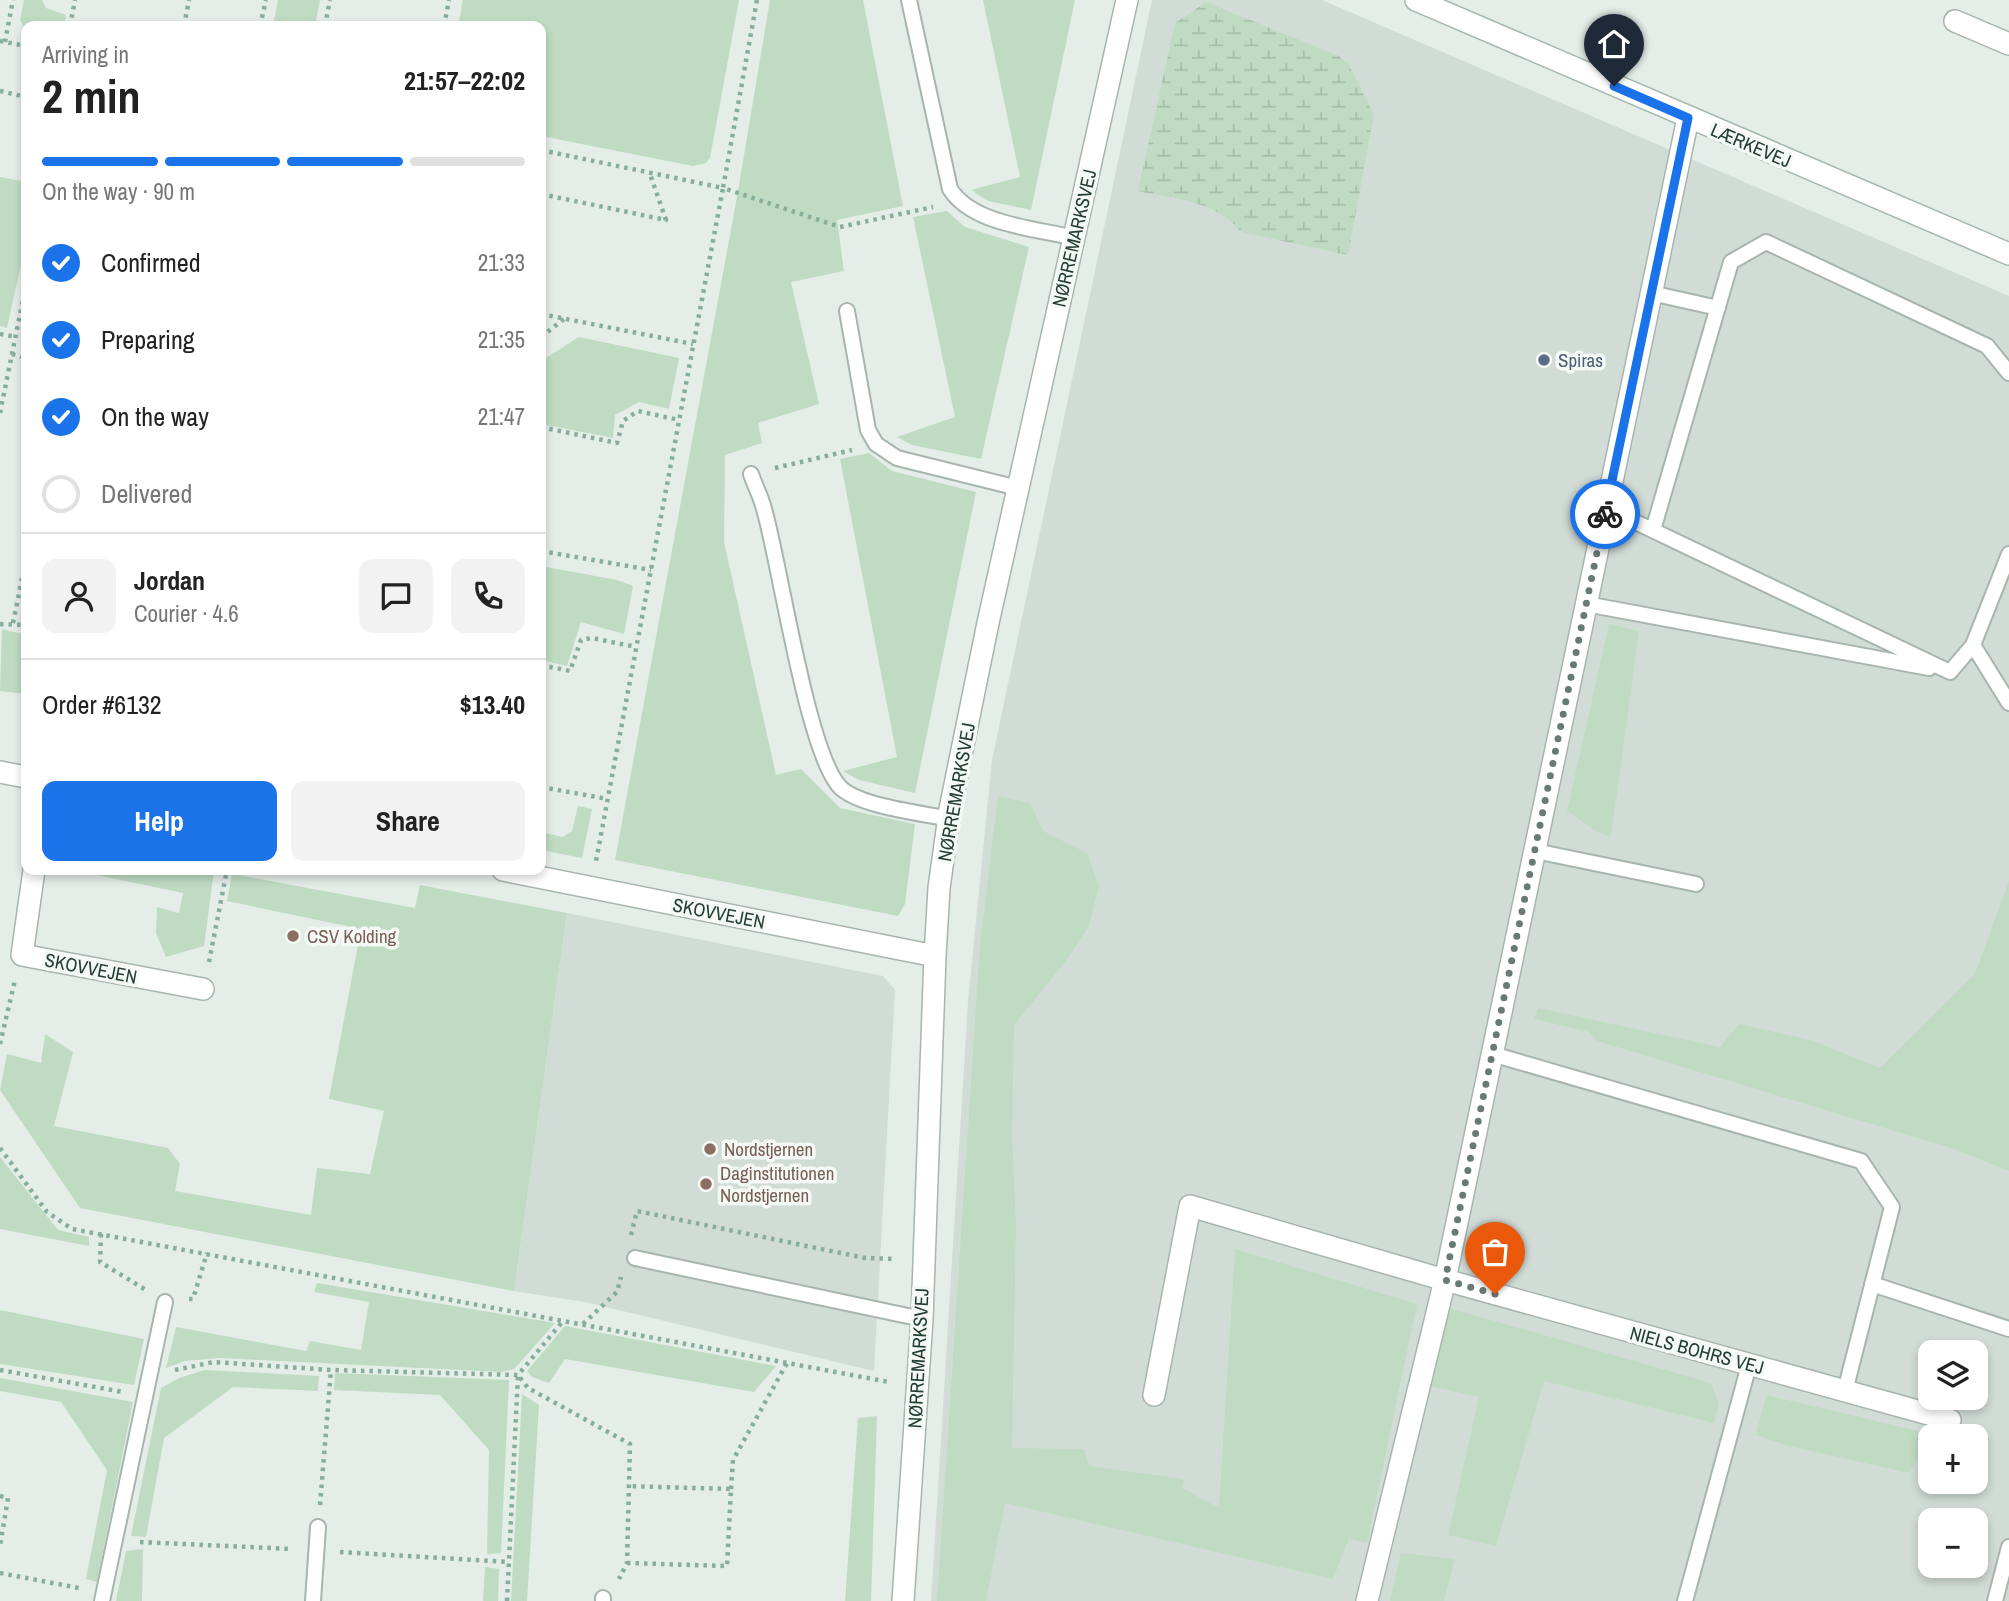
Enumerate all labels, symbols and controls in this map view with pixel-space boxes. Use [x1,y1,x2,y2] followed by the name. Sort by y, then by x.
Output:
[1584,14,1644,86] pin
[1595,25,1633,63] icon: home
[42,39,129,70] text: Arriving in
[404,63,525,98] text: 21:57–22:02
[42,65,141,127] text: 2 min
[1707,116,1795,174] street label: LÆRKEVEJ
[1046,167,1102,309] street label: NØRREMARKSVEJ
[42,176,195,207] text: On the way · 90 m
[42,244,80,282] icon: check
[101,245,201,280] text: Confirmed
[478,247,525,278] text: 21:33
[42,321,80,359] icon: check
[101,322,195,357] text: Preparing
[478,324,525,355] text: 21:35
[1558,347,1603,373] place label: Spiras
[1536,352,1552,368] marker: Spiras
[42,398,80,436] icon: check
[101,399,209,434] text: On the way
[478,401,525,432] text: 21:47
[101,476,192,511] text: Delivered
[1570,479,1640,549] courier
[1586,495,1624,533] icon: bike
[42,559,116,633] button: person
[359,559,433,633] button: chat
[451,559,525,633] button: phone
[134,563,205,598] text: Jordan
[134,598,239,629] text: Courier · 4.6
[42,687,162,722] text: Order #6132
[460,687,525,722] text: $13.40
[931,721,981,863] street label: NØRREMARKSVEJ
[42,781,277,861] button: Help
[291,781,525,861] button: Share
[671,891,767,935] street label: SKOVVEJEN
[307,923,397,949] place label: CSV Kolding
[285,928,301,944] marker: CSV Kolding
[43,946,139,990] street label: SKOVVEJEN
[724,1136,813,1162] place label: Nordstjernen
[702,1141,718,1157] marker: Nordstjernen
[720,1160,834,1208] place label: Daginstitutionen Nordstjernen
[698,1176,714,1192] marker: Daginstitutionen Nordstjernen
[1465,1222,1525,1294] pin
[1476,1233,1514,1271] icon: bag
[901,1287,935,1429] street label: NØRREMARKSVEJ
[1627,1320,1767,1380] street label: NIELS BOHRS VEJ
[1918,1340,1988,1578] map controls
[1918,1340,1988,1410] button: layers
[1918,1424,1988,1494] button: +
[1918,1508,1988,1578] button: −

